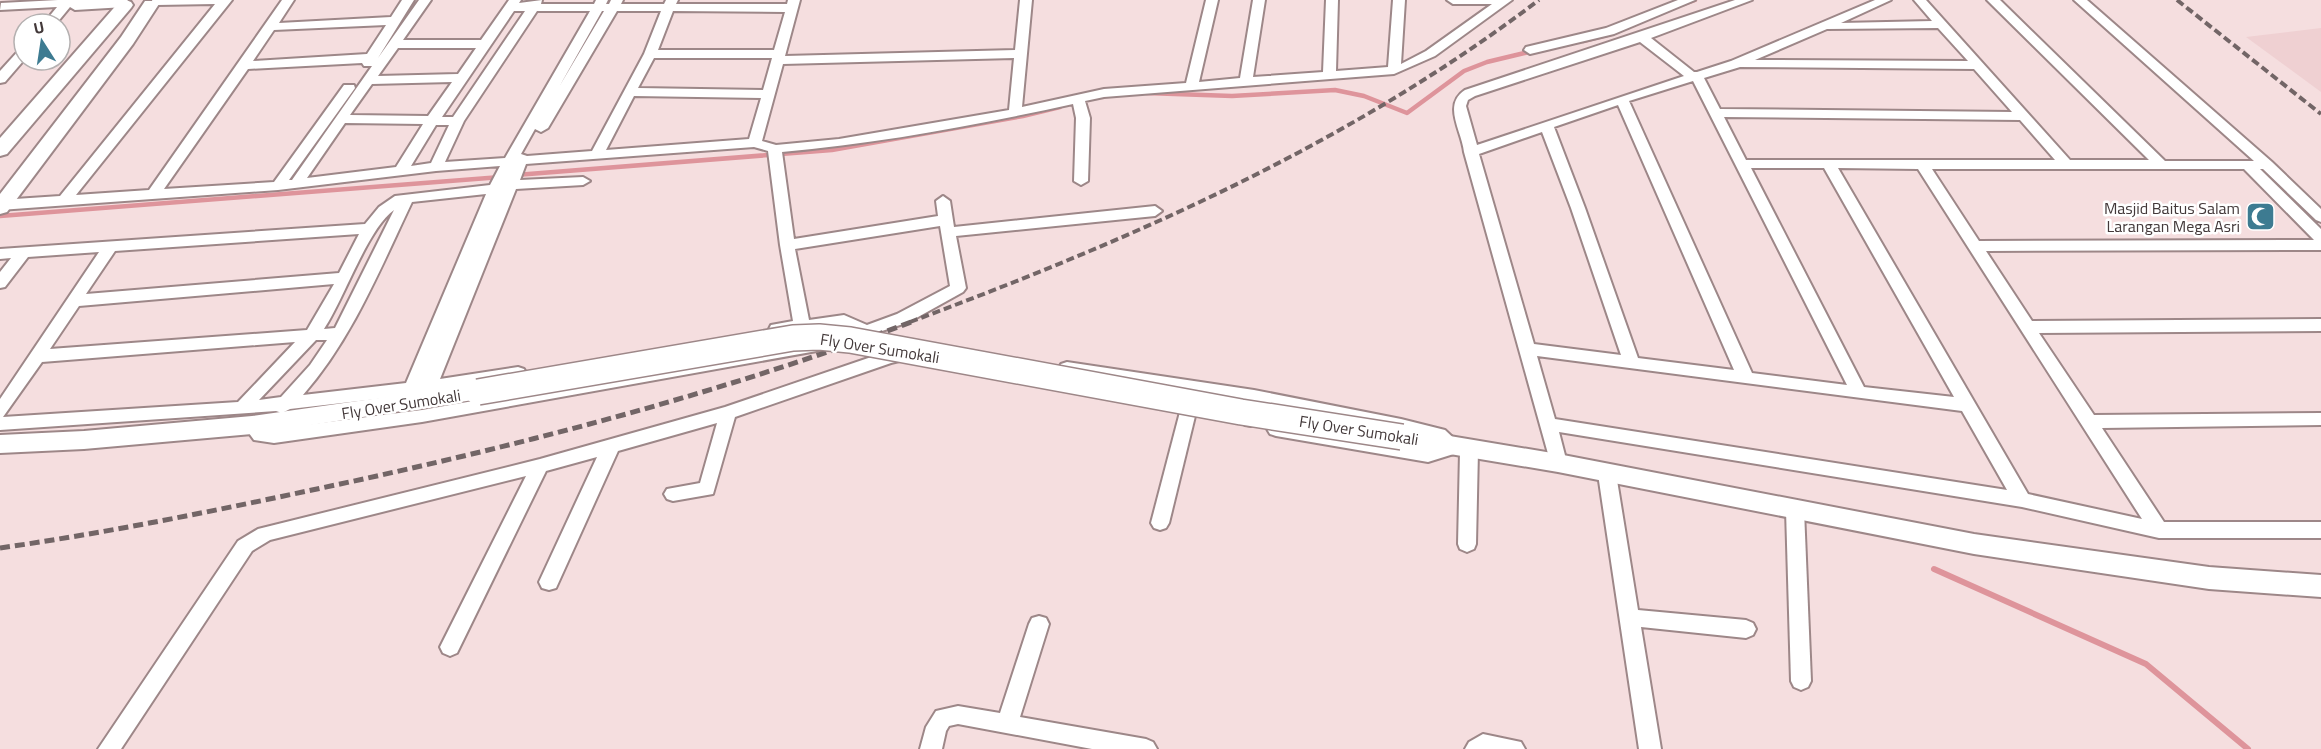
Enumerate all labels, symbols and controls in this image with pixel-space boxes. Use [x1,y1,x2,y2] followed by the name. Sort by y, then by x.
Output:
[12,12,72,72] north arrow
[31,15,46,40] text: U
[2104,196,2240,238] place label: Masjid Baitus Salam Larangan Mega Asri
[2245,201,2277,233] mosque icon: Masjid Baitus Salam Larangan Mega Asri
[819,327,941,369] street label: Fly Over Sumokali
[340,383,462,425] street label: Fly Over Sumokali
[1298,409,1420,451] street label: Fly Over Sumokali

